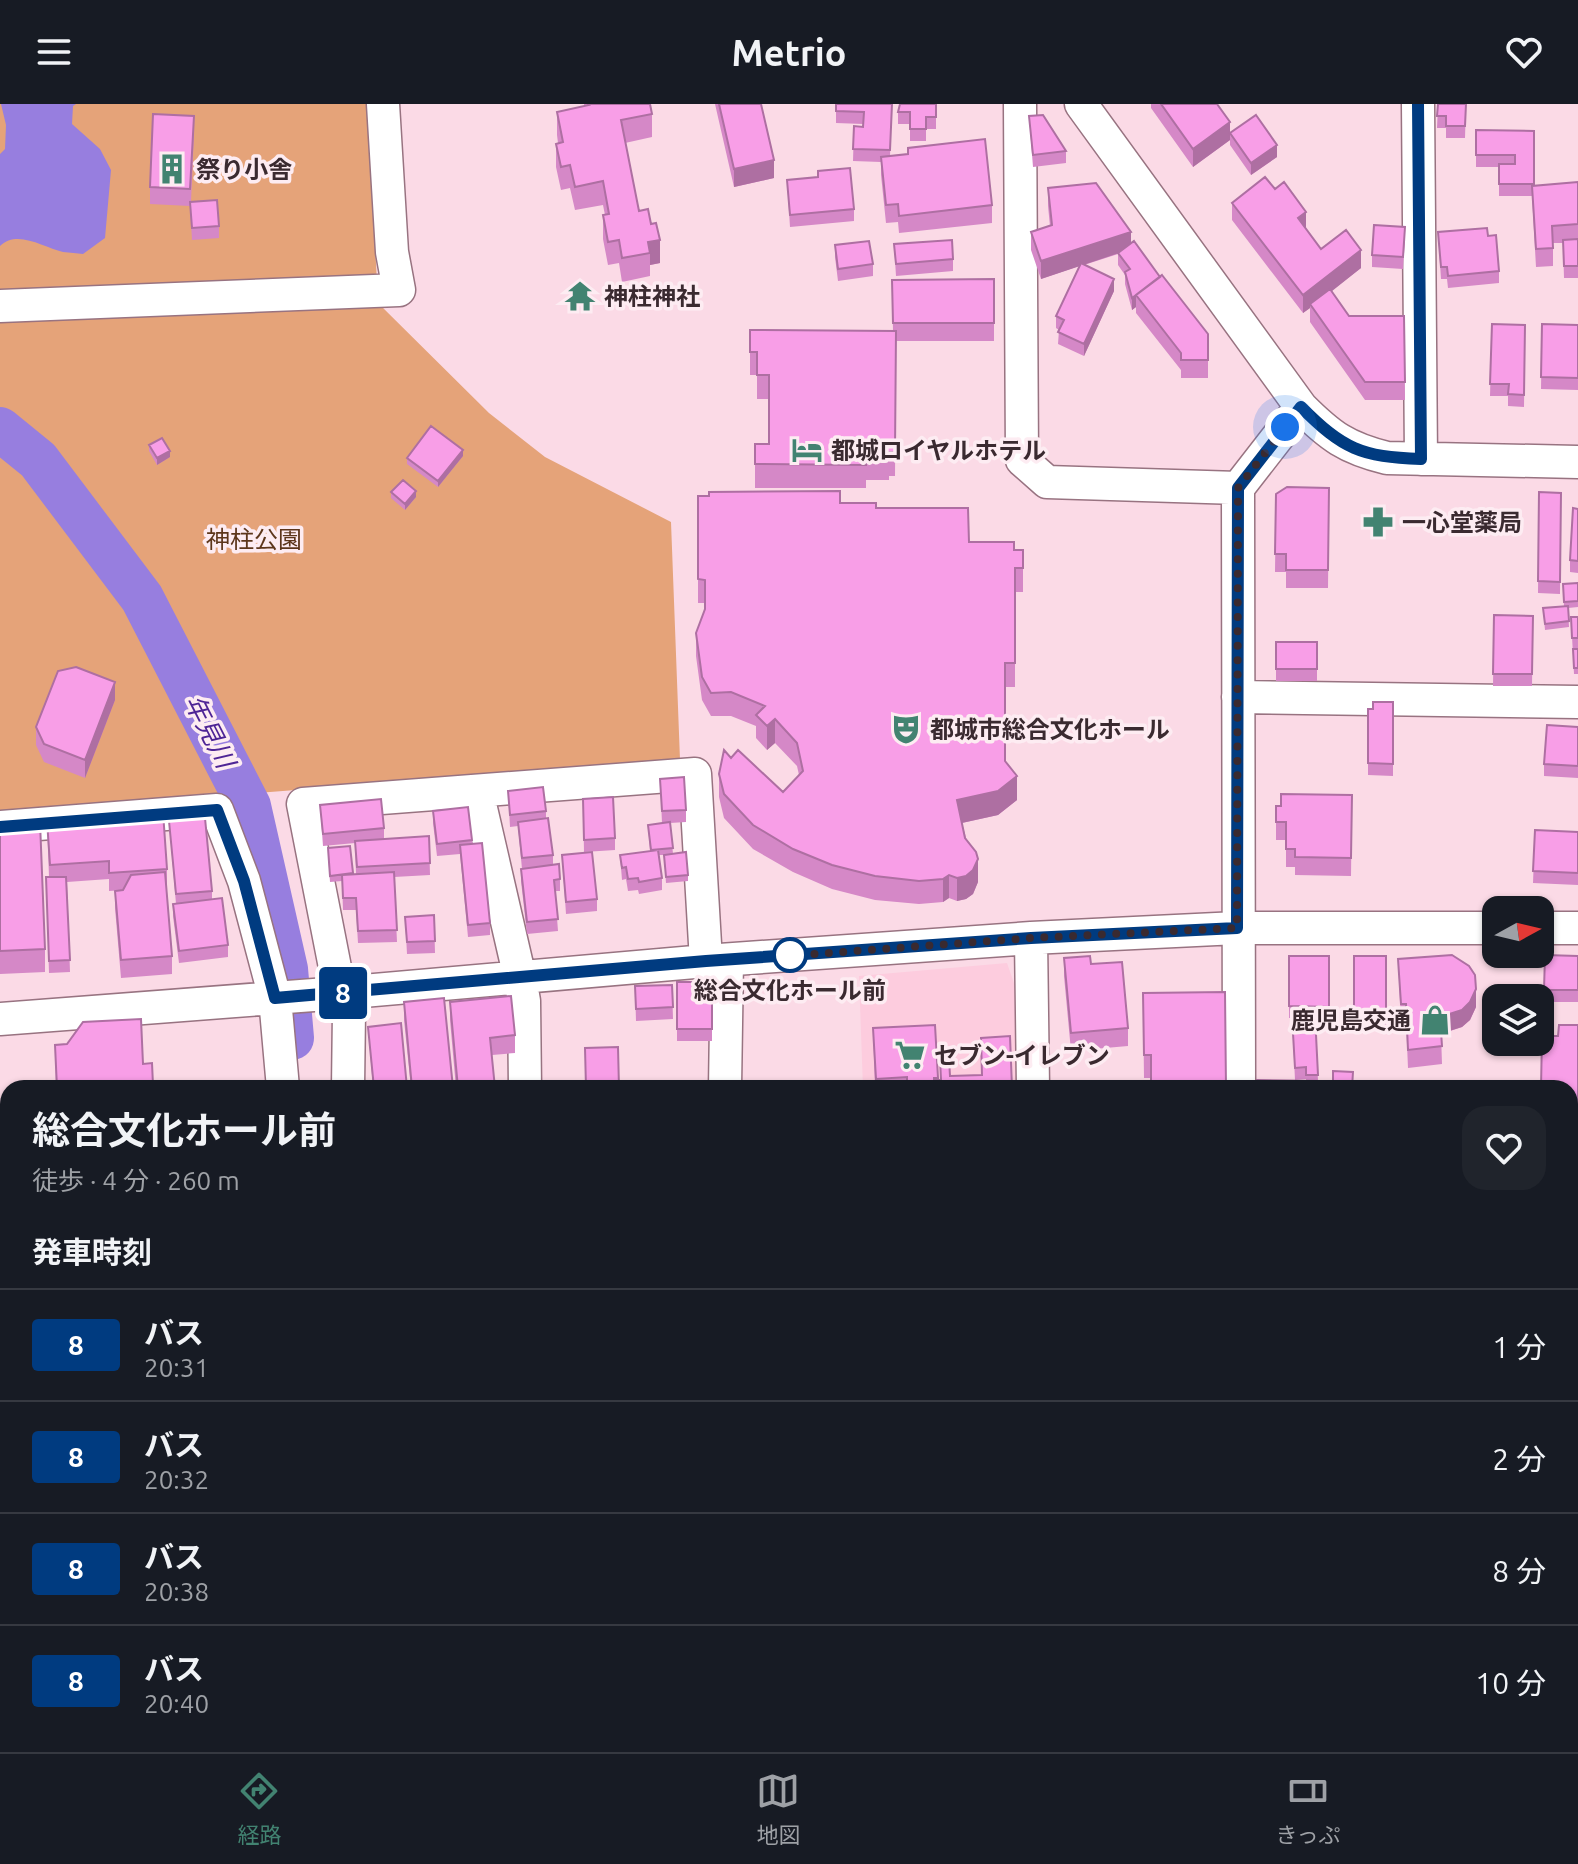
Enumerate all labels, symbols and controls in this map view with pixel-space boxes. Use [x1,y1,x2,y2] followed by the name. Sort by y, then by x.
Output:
[32,30,76,74] icon: menu
[1502,30,1546,74] icon: heart
[732,32,846,73] text: Metrio
[155,152,189,186] building icon: 祭り小舎
[196,156,292,183] place label: 祭り小舎
[563,279,597,313] temple icon: 神柱神社
[604,283,700,310] place label: 神柱神社
[1265,407,1305,447] your location
[790,433,824,467] hotel icon: 都城ロイヤルホテル
[831,437,1046,464] place label: 都城ロイヤルホテル
[1361,505,1395,539] pharmacy icon: 一心堂薬局
[1402,509,1522,536] place label: 一心堂薬局
[206,526,302,553] park label: 神柱公園
[179,690,242,775] water label: 年見川
[889,712,923,746] theatre icon: 都城市総合文化ホール
[930,716,1170,743] place label: 都城市総合文化ホール
[1482,896,1554,968] north arrow
[1482,896,1554,1056] map controls
[773,938,807,972] marker: 総合文化ホール前
[317,967,369,1019] line badge: 8
[335,977,351,1008] text: 8
[694,977,886,1004] place label: 総合文化ホール前
[1482,984,1554,1056] button: layers
[1418,1003,1452,1037] shop icon: 鹿児島交通
[1291,1007,1411,1034] place label: 鹿児島交通
[893,1038,927,1072] supermarket icon: セブン-イレブン
[934,1042,1110,1069] place label: セブン-イレブン
[1462,1106,1546,1190] button: heart
[32,1109,336,1151] text: 総合文化ホール前
[32,1166,240,1195] text: 徒歩 · 4 分 · 260 m
[32,1235,152,1269] text: 発車時刻
[144,1316,204,1350] text: バス
[68,1329,84,1360] text: 8
[1492,1330,1546,1364] text: 1 分
[144,1353,209,1382] text: 20:31
[144,1428,204,1462] text: バス
[68,1441,84,1472] text: 8
[1492,1442,1546,1476] text: 2 分
[144,1465,209,1494] text: 20:32
[144,1540,204,1574] text: バス
[68,1553,84,1584] text: 8
[1492,1554,1546,1588] text: 8 分
[144,1577,209,1606] text: 20:38
[144,1652,204,1686] text: バス
[68,1665,84,1696] text: 8
[1475,1666,1546,1700] text: 10 分
[144,1689,209,1718] text: 20:40
[237,1769,281,1849] tab: 経路
[756,1769,800,1849] tab: 地図
[1275,1769,1341,1849] tab: きっぷ

